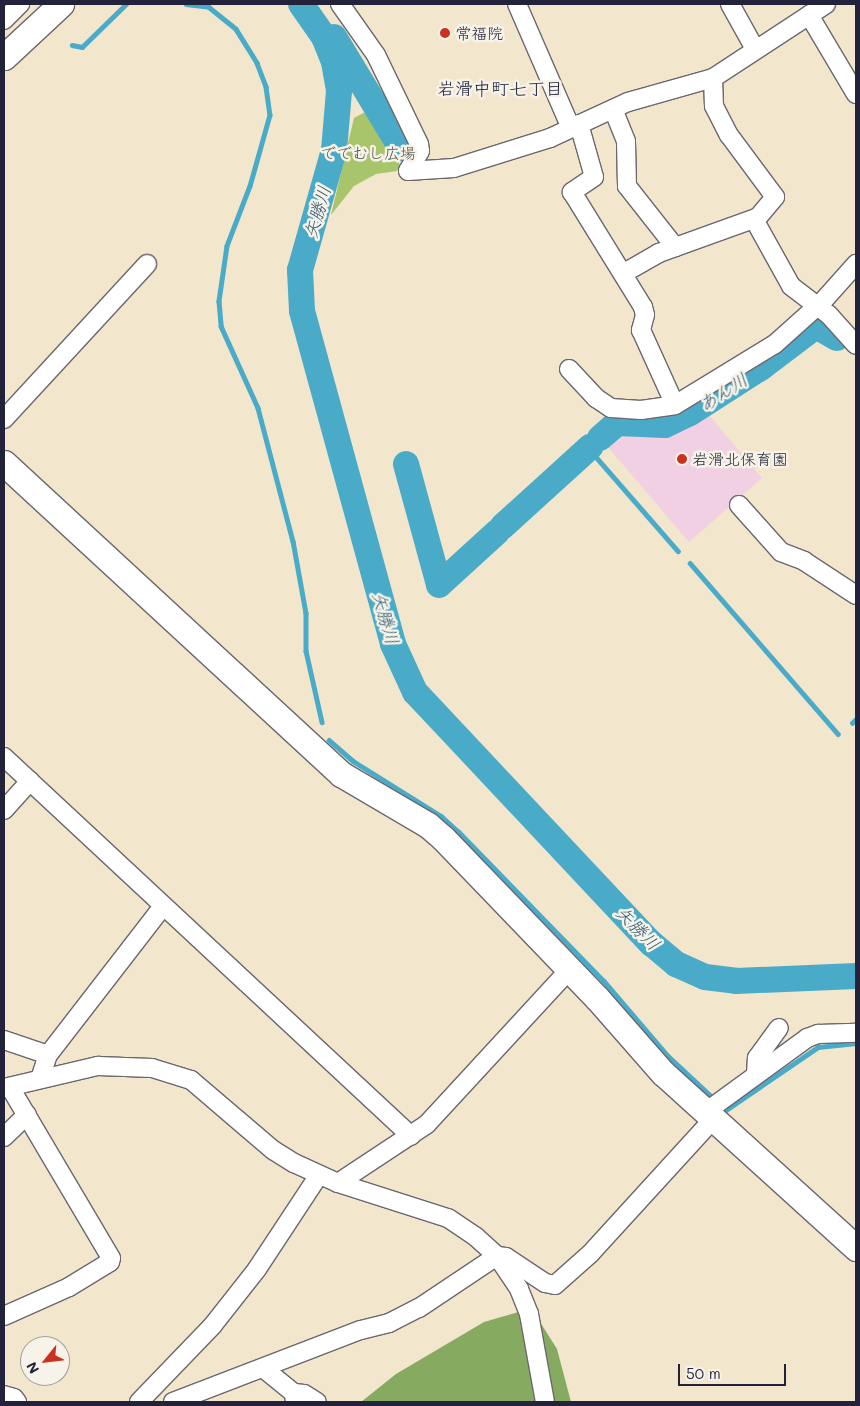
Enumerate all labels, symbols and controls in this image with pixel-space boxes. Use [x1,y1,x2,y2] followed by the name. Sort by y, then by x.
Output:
[455,23,503,43] place label: 常福院
[439,27,451,39] marker: 常福院
[437,77,563,99] district label: 岩滑中町七丁目
[320,143,416,163] park label: ででむし広場
[299,183,335,241] water label: 矢勝川
[694,368,752,416] water label: あん川
[692,449,788,469] place label: 岩滑北保育園
[676,453,688,465] marker: 岩滑北保育園
[368,589,404,647] water label: 矢勝川
[611,901,665,955] water label: 矢勝川
[20,1336,70,1386] north arrow
[680,1354,788,1386] scale bar
[21,1359,43,1377] text: N
[686,1363,721,1383] text: 50 m

